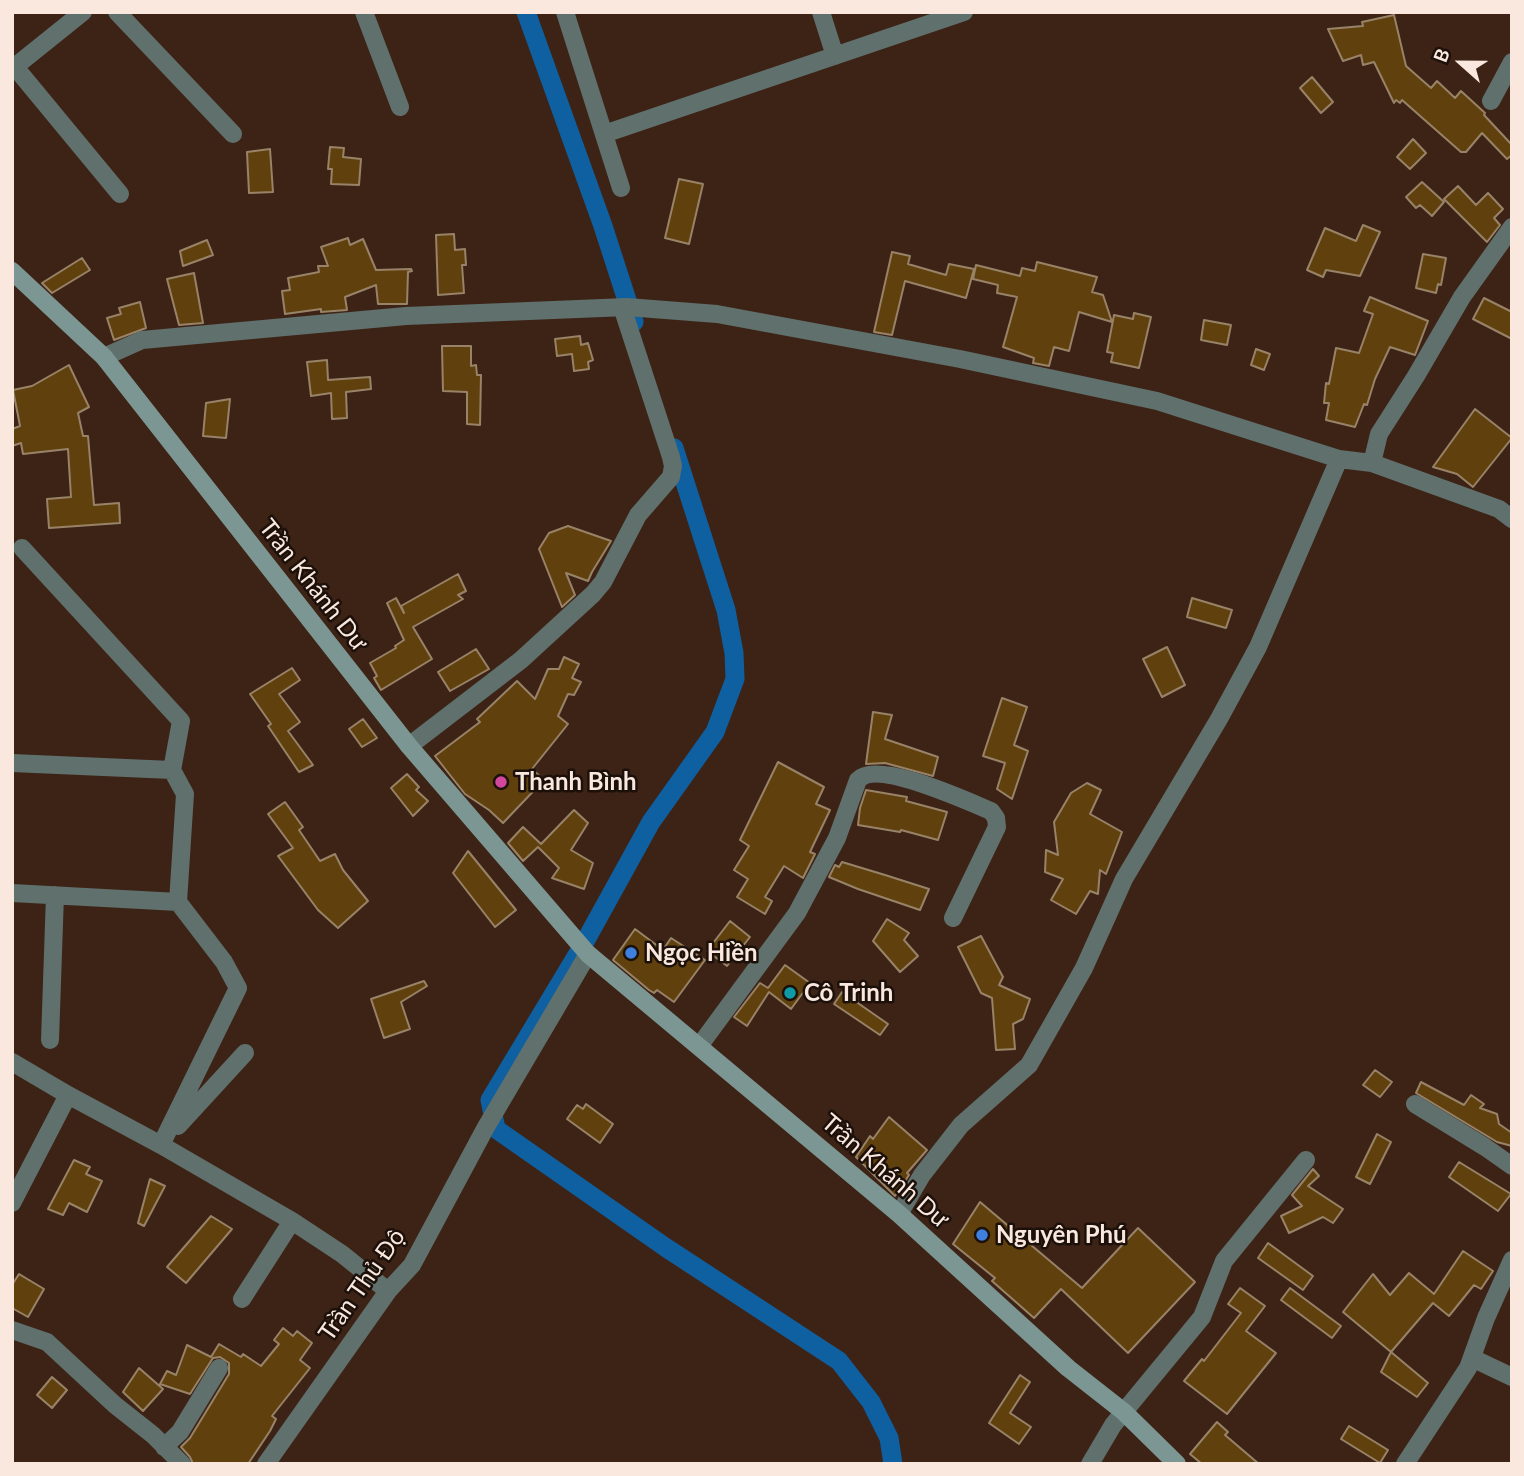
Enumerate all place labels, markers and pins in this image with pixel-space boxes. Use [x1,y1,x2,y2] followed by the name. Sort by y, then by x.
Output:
[515,768,637,796] place label: Thanh Bình
[493,774,509,790] marker: Thanh Bình
[645,939,758,967] place label: Ngọc Hiền
[623,945,639,961] marker: Ngọc Hiền
[804,979,893,1007] place label: Cô Trinh
[782,985,798,1001] marker: Cô Trinh
[996,1221,1127,1249] place label: Nguyên Phú
[974,1227,990,1243] marker: Nguyên Phú

